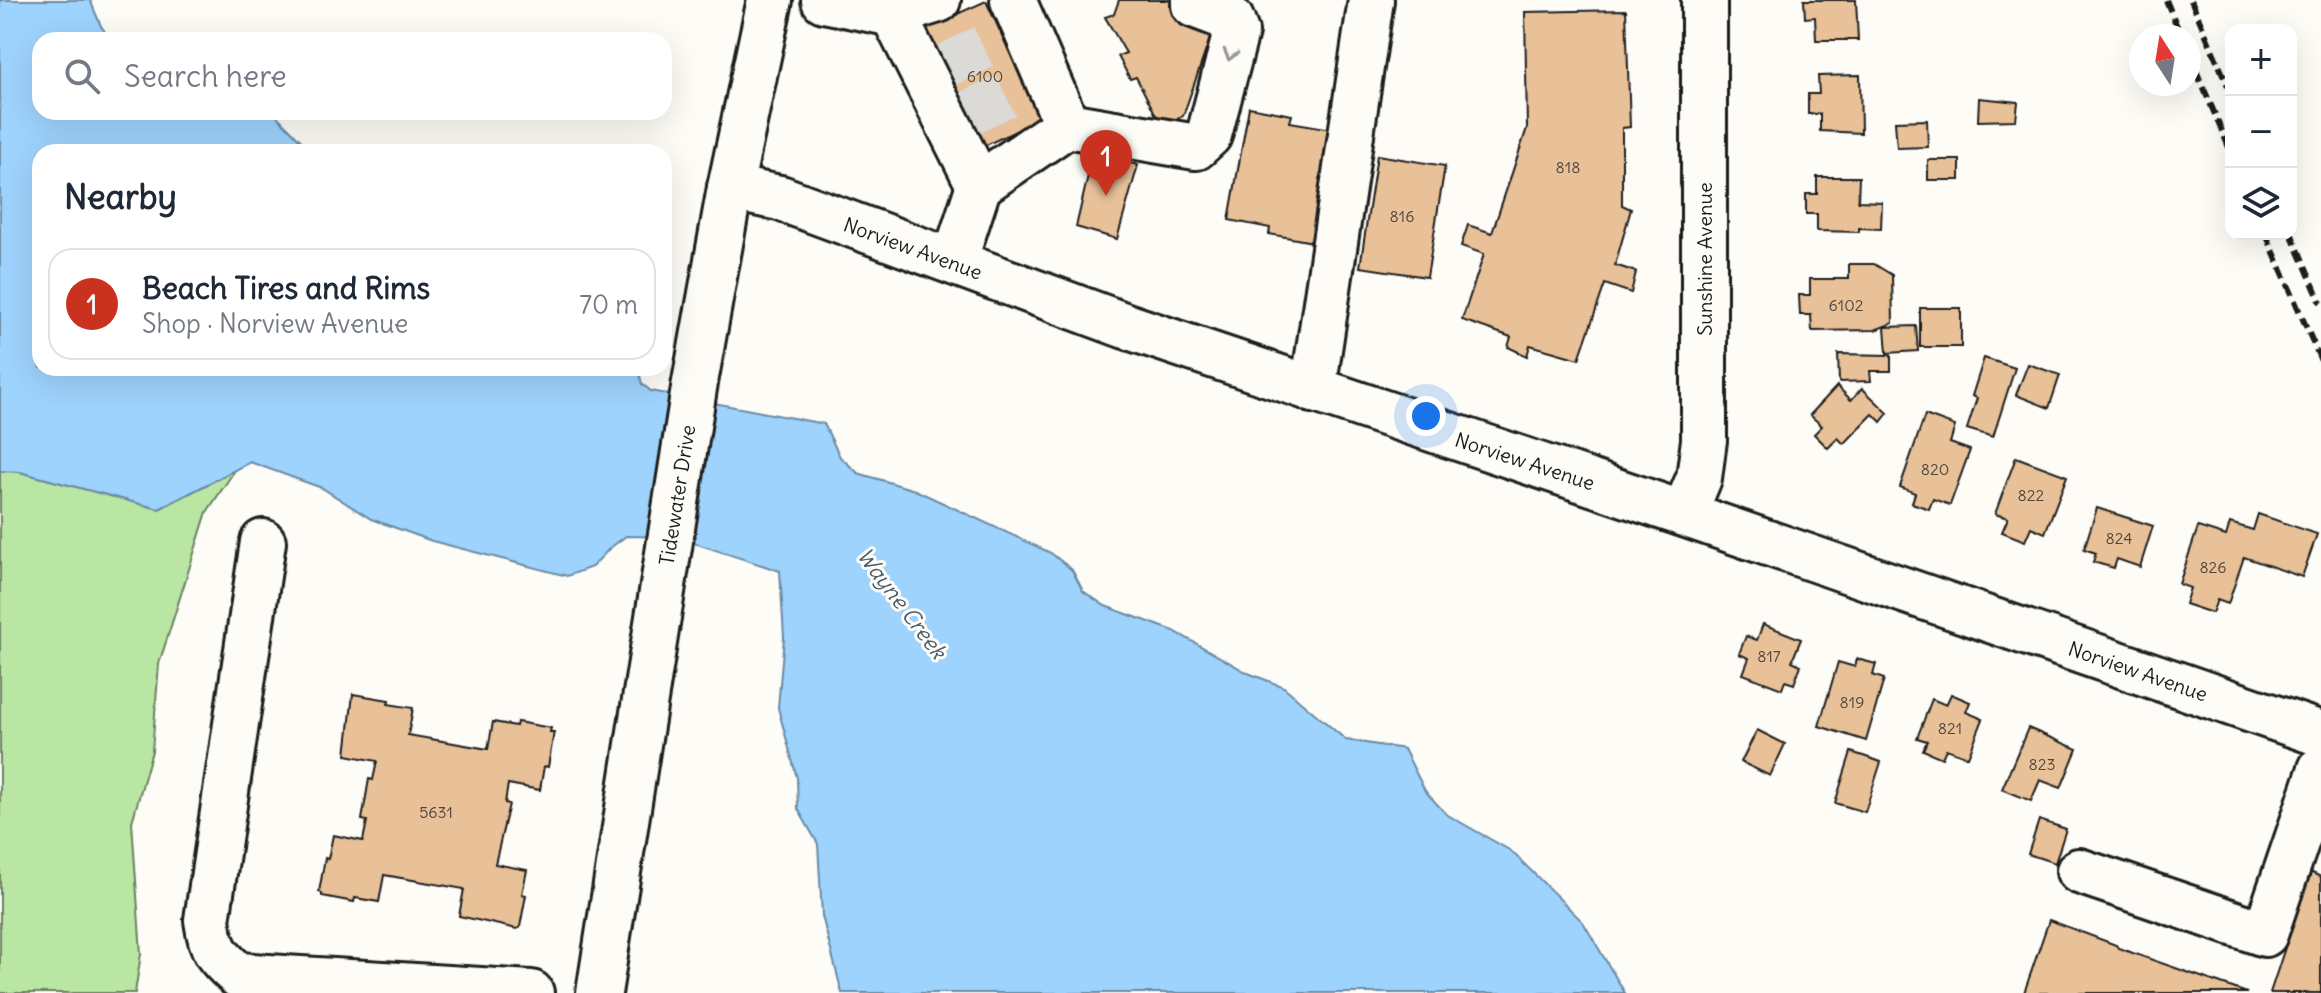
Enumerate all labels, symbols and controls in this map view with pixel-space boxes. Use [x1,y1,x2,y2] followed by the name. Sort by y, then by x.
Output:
[2129,24,2201,96] north arrow
[2225,24,2297,240] map controls
[2225,24,2297,96] button: +
[32,32,672,120] search box
[1223,48,1240,62] one-way arrow
[60,54,104,98] icon: search
[124,57,287,95] text: Search here
[967,66,1003,86] house number: 6100
[2225,96,2297,168] button: −
[1080,130,1132,196] pin: 1
[1556,157,1580,177] house number: 818
[2225,168,2297,240] button: layers
[64,175,177,218] text: Nearby
[1692,182,1717,336] street label: Sunshine Avenue
[1390,206,1414,226] house number: 816
[840,211,986,285] street label: Norview Avenue
[142,269,430,307] text: Beach Tires and Rims
[87,288,97,321] text: 1
[579,288,638,321] text: 70 m
[1829,295,1864,315] house number: 6102
[142,307,408,340] text: Shop · Norview Avenue
[1406,396,1446,436] your location
[654,423,700,567] street label: Tidewater Drive
[1452,427,1598,495] street label: Norview Avenue
[1921,459,1949,479] house number: 820
[2018,485,2045,505] house number: 822
[2106,528,2132,548] house number: 824
[851,542,954,665] water label: Wayne Creek
[2199,557,2227,577] house number: 826
[2065,635,2211,707] street label: Norview Avenue
[1757,646,1781,666] house number: 817
[1840,692,1864,712] house number: 819
[1938,718,1962,738] house number: 821
[2028,754,2056,774] house number: 823
[419,802,453,822] house number: 5631

